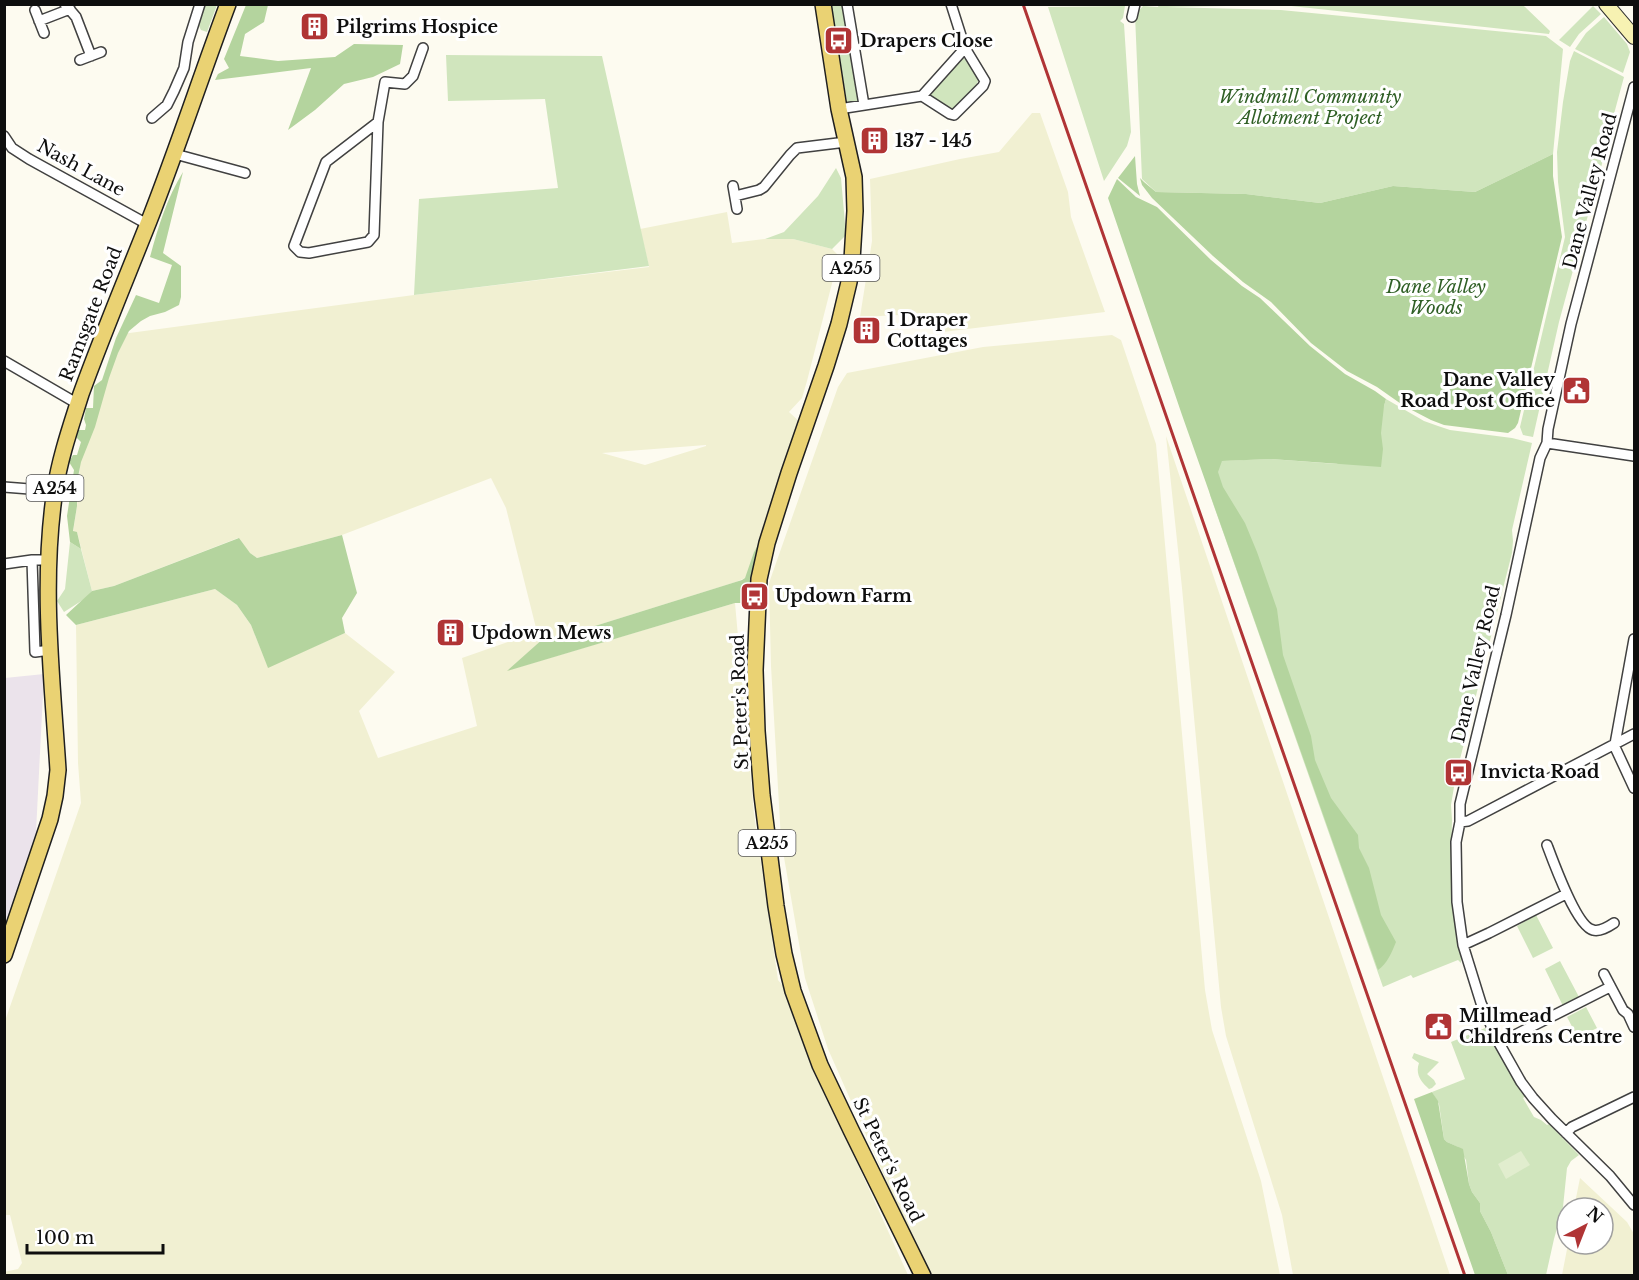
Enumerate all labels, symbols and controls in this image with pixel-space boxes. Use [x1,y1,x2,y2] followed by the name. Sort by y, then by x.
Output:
[299,11,331,43] building icon: Pilgrims Hospice
[336,16,498,38] place label: Pilgrims Hospice
[823,25,855,57] bus stop icon: Drapers Close
[860,30,993,52] place label: Drapers Close
[1219,86,1402,129] park label: Windmill Community Allotment Project
[1559,110,1621,272] street label: Dane Valley Road
[858,125,890,157] building icon: 137 - 145
[895,130,972,152] place label: 137 - 145
[33,135,129,201] street label: Nash Lane
[55,244,127,384] street label: Ramsgate Road
[822,255,880,281] road number: A255
[1385,276,1487,319] park label: Dane Valley Woods
[887,309,968,352] place label: 1 Draper Cottages
[850,314,882,346] building icon: 1 Draper Cottages
[1400,369,1555,412] place label: Dane Valley Road Post Office
[1560,374,1592,406] public building icon: Dane Valley Road Post Office
[26,475,84,501] road number: A254
[738,580,770,612] bus stop icon: Updown Farm
[1447,583,1505,745] street label: Dane Valley Road
[775,585,912,607] place label: Updown Farm
[434,617,466,649] building icon: Updown Mews
[471,622,611,644] place label: Updown Mews
[727,634,753,770] street label: St Peter's Road
[1443,756,1475,788] bus stop icon: Invicta Road
[1480,761,1600,783] place label: Invicta Road
[738,830,795,856] road number: A255
[1459,1005,1622,1048] place label: Millmead Childrens Centre
[1422,1010,1454,1042] public building icon: Millmead Childrens Centre
[848,1094,928,1226] street label: St Peter's Road
[1555,1196,1615,1256] north arrow
[1583,1202,1607,1227] text: N
[27,1217,164,1255] scale bar
[36,1227,94,1249] text: 100 m

